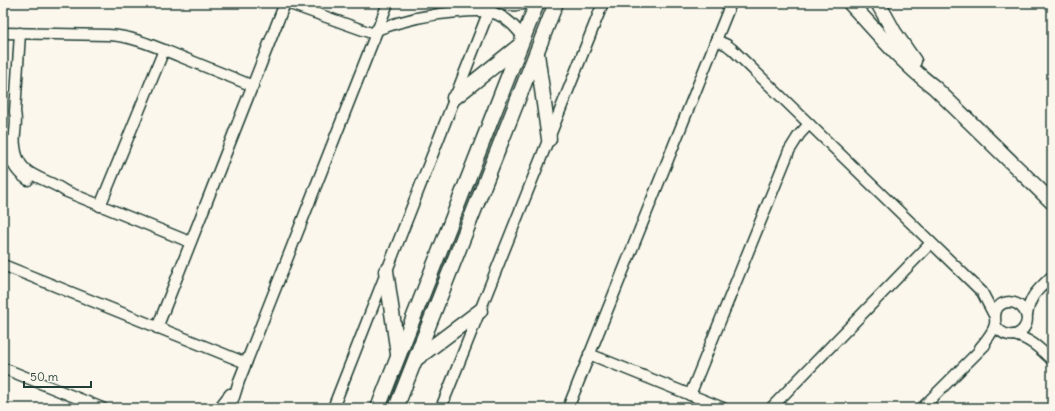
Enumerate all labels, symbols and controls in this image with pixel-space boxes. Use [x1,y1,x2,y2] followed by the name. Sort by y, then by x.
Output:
[24,363,91,389] scale bar
[30,369,59,384] text: 50 m

